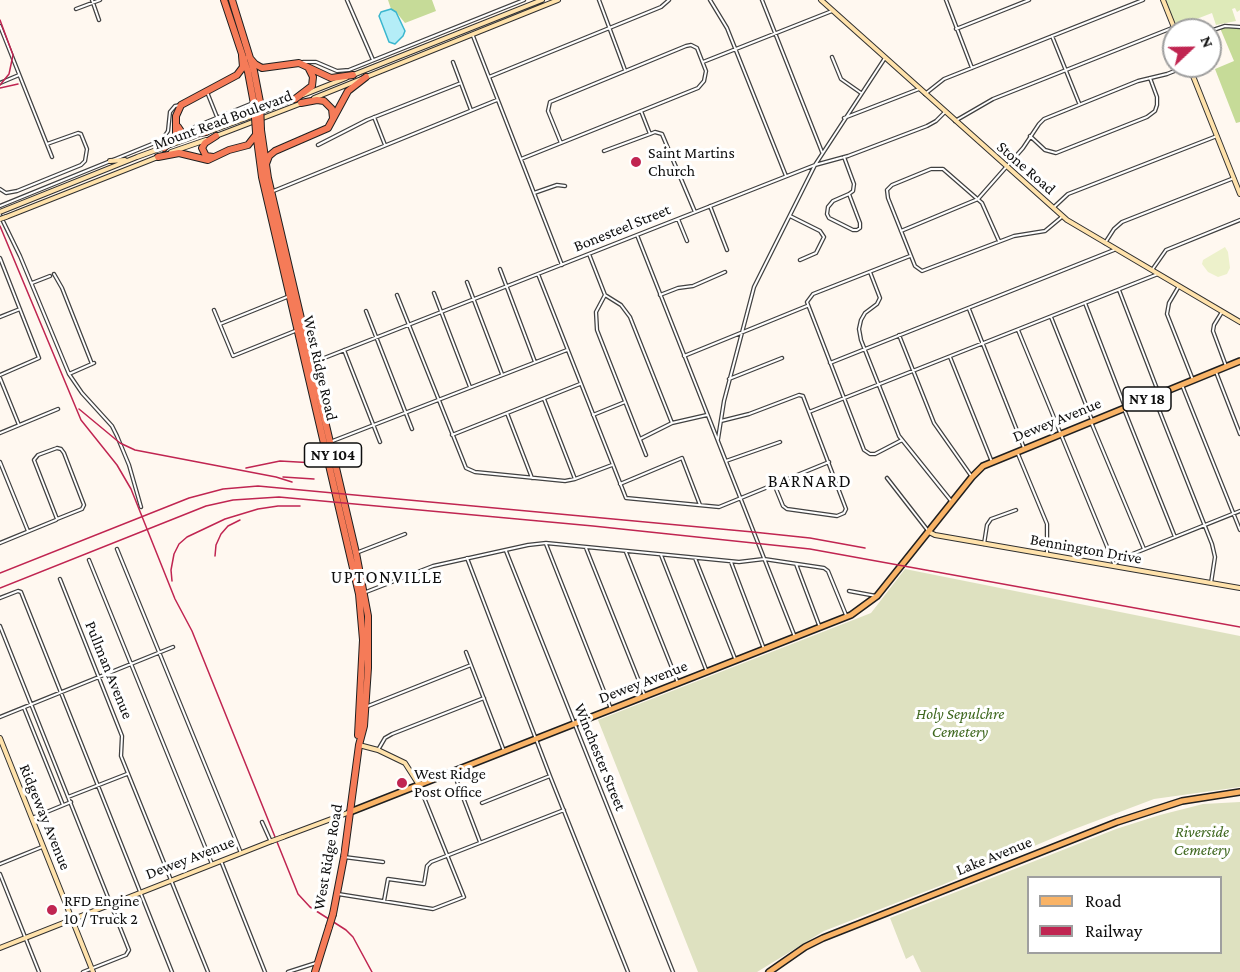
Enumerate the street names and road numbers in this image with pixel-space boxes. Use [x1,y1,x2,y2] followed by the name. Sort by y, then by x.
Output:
[151,86,295,154] street label: Mount Read Boulevard
[993,137,1059,199] street label: Stone Road
[571,200,673,256] street label: Bonesteel Street
[299,314,341,422] street label: West Ridge Road
[1123,387,1171,411] road number: NY 18
[1010,394,1104,446] street label: Dewey Avenue
[304,443,362,467] road number: NY 104
[1029,530,1143,568] street label: Bennington Drive
[81,618,137,722] street label: Pullman Avenue
[596,656,690,708] street label: Dewey Avenue
[570,701,630,813] street label: Winchester Street
[15,761,75,873] street label: Ridgeway Avenue
[309,803,347,911] street label: West Ridge Road
[143,832,237,884] street label: Dewey Avenue
[953,832,1035,880] street label: Lake Avenue

